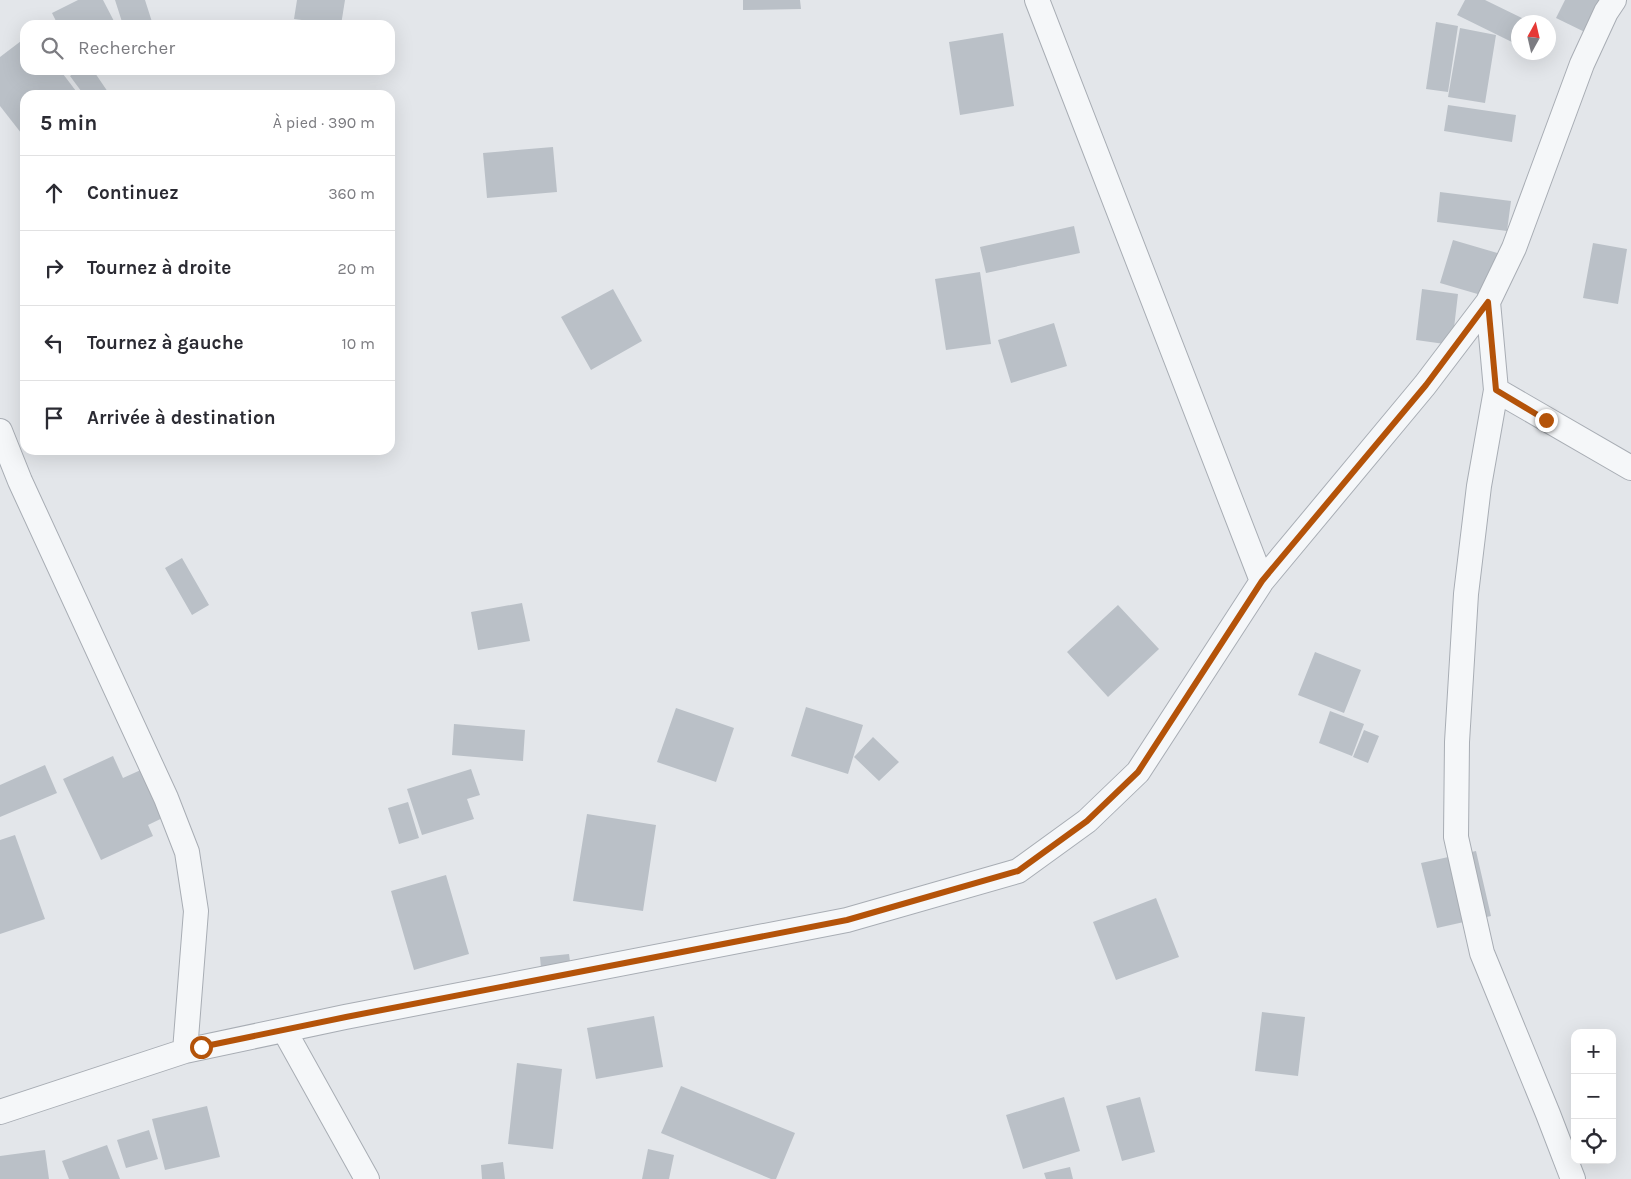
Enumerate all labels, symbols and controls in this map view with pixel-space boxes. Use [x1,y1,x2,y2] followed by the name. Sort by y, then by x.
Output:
[1511,15,1556,60] north arrow
[20,20,395,75] search box
[38,34,66,62] icon: search
[78,37,175,59] text: Rechercher
[40,111,97,135] text: 5 min
[273,113,375,132] text: À pied · 390 m
[40,179,68,207] icon: ahead
[87,182,179,204] text: Continuez
[328,184,375,203] text: 360 m
[40,254,68,282] icon: right
[87,257,231,279] text: Tournez à droite
[337,259,375,278] text: 20 m
[40,329,68,357] icon: left
[87,332,244,354] text: Tournez à gauche
[341,334,375,353] text: 10 m
[40,404,68,432] icon: arrive
[87,407,276,429] text: Arrivée à destination
[1535,409,1558,432] route end
[1571,1029,1616,1164] map controls
[1571,1029,1616,1074] button: +
[190,1036,213,1059] route start
[1571,1074,1616,1119] button: −
[1571,1119,1616,1164] button: locate

